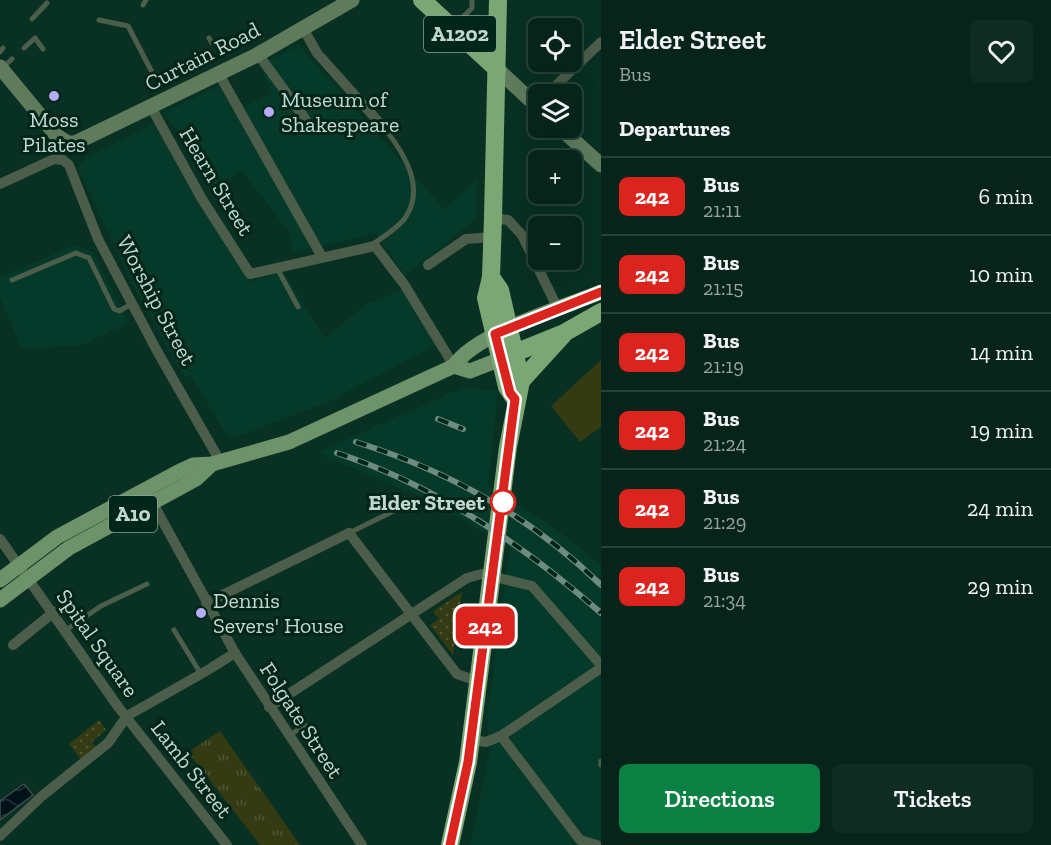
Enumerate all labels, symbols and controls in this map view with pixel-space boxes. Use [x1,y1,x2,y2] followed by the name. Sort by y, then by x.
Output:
[140,16,264,97] street label: Curtain Road
[424,16,496,52] road number: A1202
[528,18,582,270] map controls
[528,18,582,72] button: locate
[970,20,1033,83] button: heart
[619,23,766,56] text: Elder Street
[619,62,651,86] text: Bus
[528,84,582,138] button: layers
[281,86,399,138] place label: Museum of Shakespeare
[47,89,61,103] marker: Moss Pilates
[262,105,276,119] marker: Museum of Shakespeare
[22,106,86,158] place label: Moss Pilates
[619,115,730,142] text: Departures
[174,122,260,241] street label: Hearn Street
[528,150,582,204] button: +
[703,171,740,198] text: Bus
[979,183,1033,210] text: 6 min
[635,184,669,209] text: 242
[703,198,741,222] text: 21:11
[528,216,582,270] button: −
[111,231,202,371] street label: Worship Street
[703,249,740,276] text: Bus
[969,261,1033,288] text: 10 min
[635,262,669,287] text: 242
[703,276,743,300] text: 21:15
[703,327,740,354] text: Bus
[970,339,1033,366] text: 14 min
[635,340,669,365] text: 242
[703,354,744,378] text: 21:19
[703,405,740,432] text: Bus
[970,417,1033,444] text: 19 min
[635,418,669,443] text: 242
[703,432,747,456] text: 21:24
[703,483,740,510] text: Bus
[368,489,485,516] place label: Elder Street
[490,489,516,515] marker: Elder Street
[967,495,1033,522] text: 24 min
[109,496,157,532] road number: A10
[635,496,669,521] text: 242
[703,510,746,534] text: 21:29
[703,561,740,588] text: Bus
[967,573,1033,600] text: 29 min
[635,574,669,599] text: 242
[50,584,145,702] street label: Spital Square
[213,587,344,639] place label: Dennis Severs' House
[703,588,746,612] text: 21:34
[194,606,208,620] marker: Dennis Severs' House
[450,606,520,646] line badge: 242
[468,614,502,639] text: 242
[254,657,350,784] street label: Folgate Street
[145,715,239,824] street label: Lamb Street
[619,764,820,833] button: Directions
[832,764,1033,833] button: Tickets

